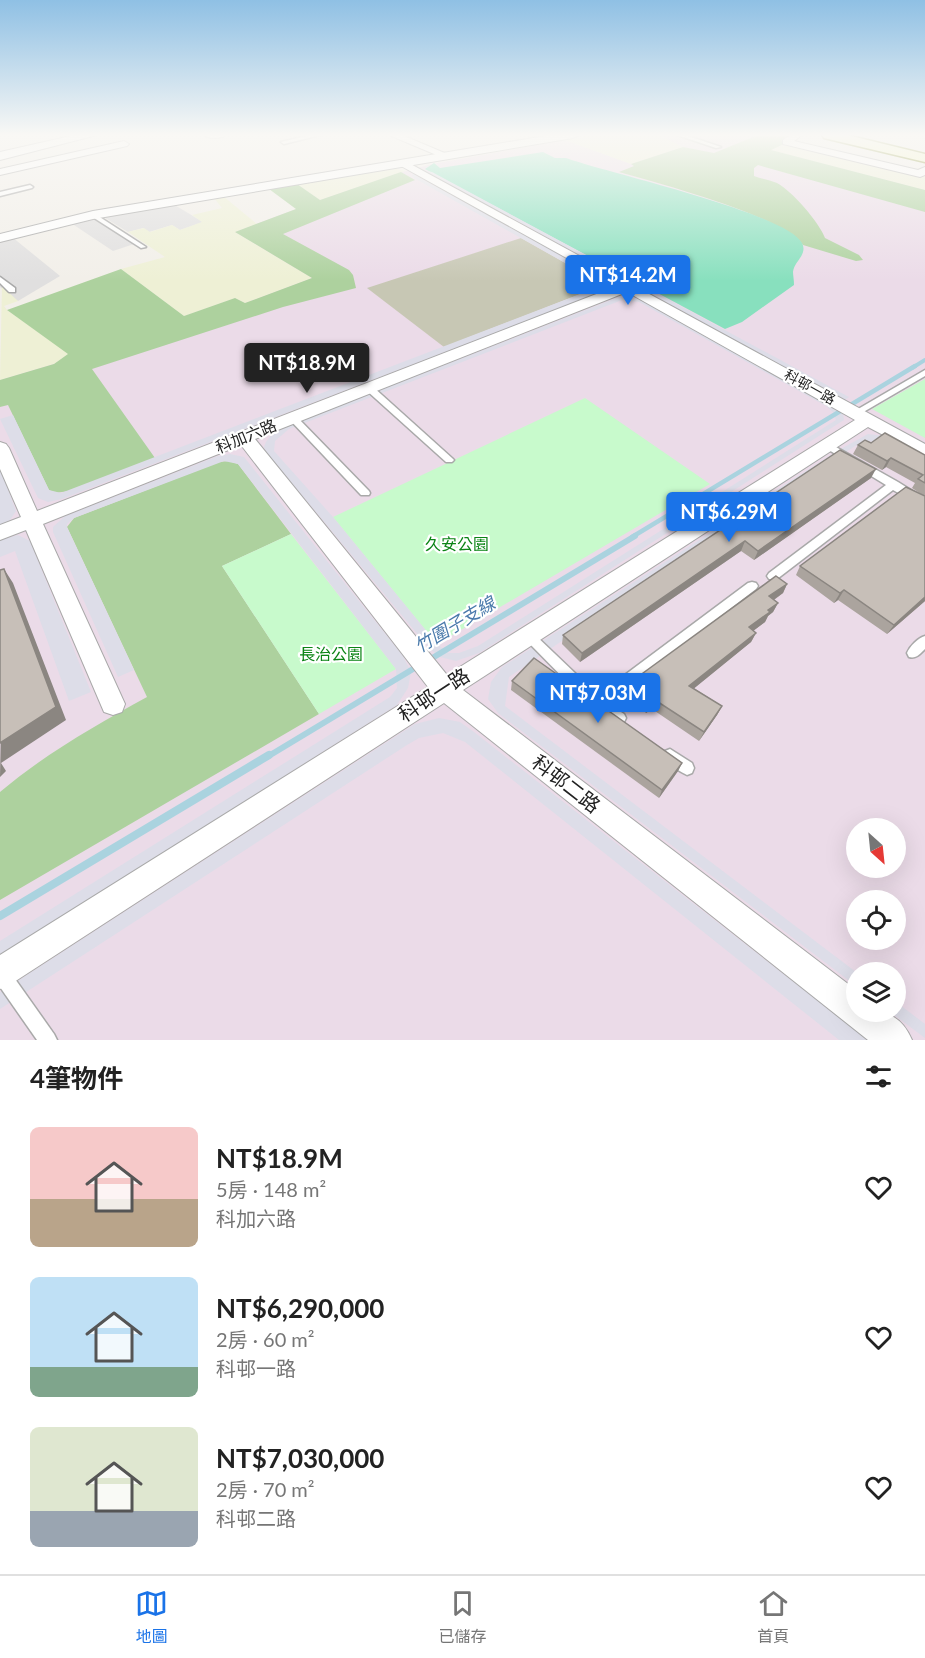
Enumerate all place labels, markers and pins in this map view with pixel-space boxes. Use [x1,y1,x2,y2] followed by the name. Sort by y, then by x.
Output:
[566,255,690,306] pin: NT$14.2M
[245,343,369,394] pin: NT$18.9M
[667,492,791,543] pin: NT$6.29M
[536,673,660,724] pin: NT$7.03M

